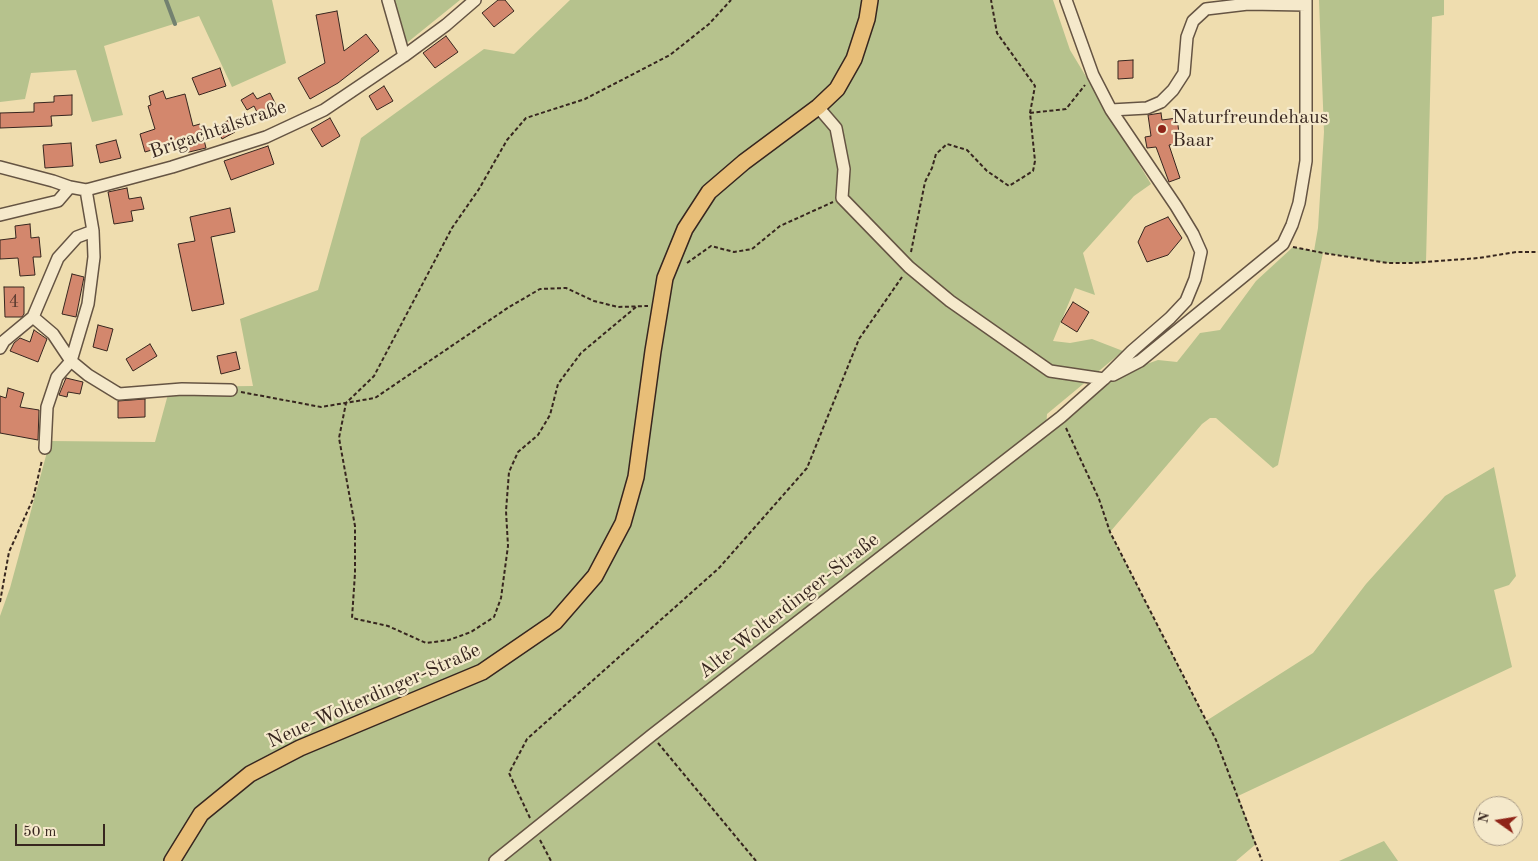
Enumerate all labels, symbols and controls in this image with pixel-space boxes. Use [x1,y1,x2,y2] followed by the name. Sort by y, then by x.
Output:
[146,95,290,165] street label: Brigachtalstraße
[1172,106,1328,153] place label: Naturfreundehaus Baar
[1156,123,1168,135] marker: Naturfreundehaus Baar
[9,291,19,313] house number: 4
[694,528,884,684] street label: Alte-Wolterdinger-Straße
[264,638,484,754] street label: Neue-Wolterdinger-Straße
[1473,796,1523,846] north arrow
[1476,811,1492,825] text: N
[18,814,108,846] scale bar
[23,825,57,840] text: 50 m

